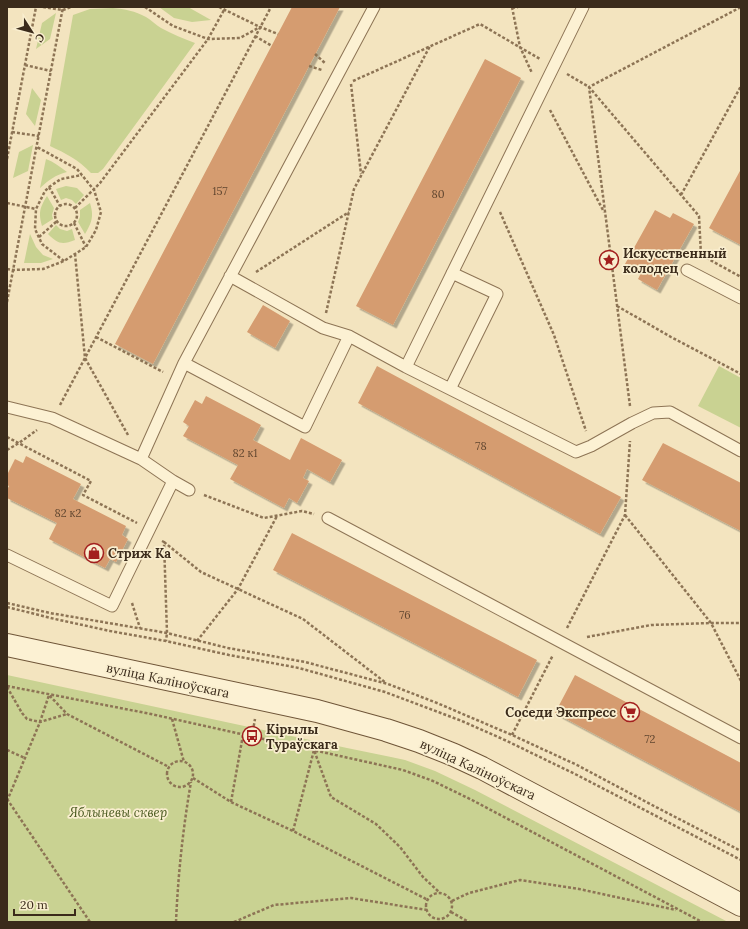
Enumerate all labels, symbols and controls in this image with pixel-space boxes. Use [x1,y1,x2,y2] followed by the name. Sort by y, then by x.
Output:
[12,12,52,52] north arrow
[32,31,48,45] text: С
[212,184,228,198] house number: 157
[431,187,445,201] house number: 80
[623,245,727,277] place label: Искусственный колодец
[598,249,620,271] place icon: Искусственный колодец
[475,439,487,453] house number: 78
[233,446,257,460] house number: 82 к1
[55,506,81,520] house number: 82 к2
[83,542,105,564] shop icon: Стриж Ка
[108,545,171,562] place label: Стриж Ка
[399,608,411,622] house number: 76
[105,659,231,702] street label: вуліца Каліноўскага
[619,701,641,723] supermarket icon: Соседи Экспресс
[505,704,616,721] place label: Соседи Экспресс
[266,721,338,753] place label: Кірылы Тураўскага
[241,725,263,747] bus stop icon: Кірылы Тураўскага
[645,732,656,746] house number: 72
[417,735,539,804] street label: вуліца Каліноўскага
[69,804,167,821] park label: Яблыневы сквер
[14,891,75,917] scale bar
[20,897,48,912] text: 20 m

